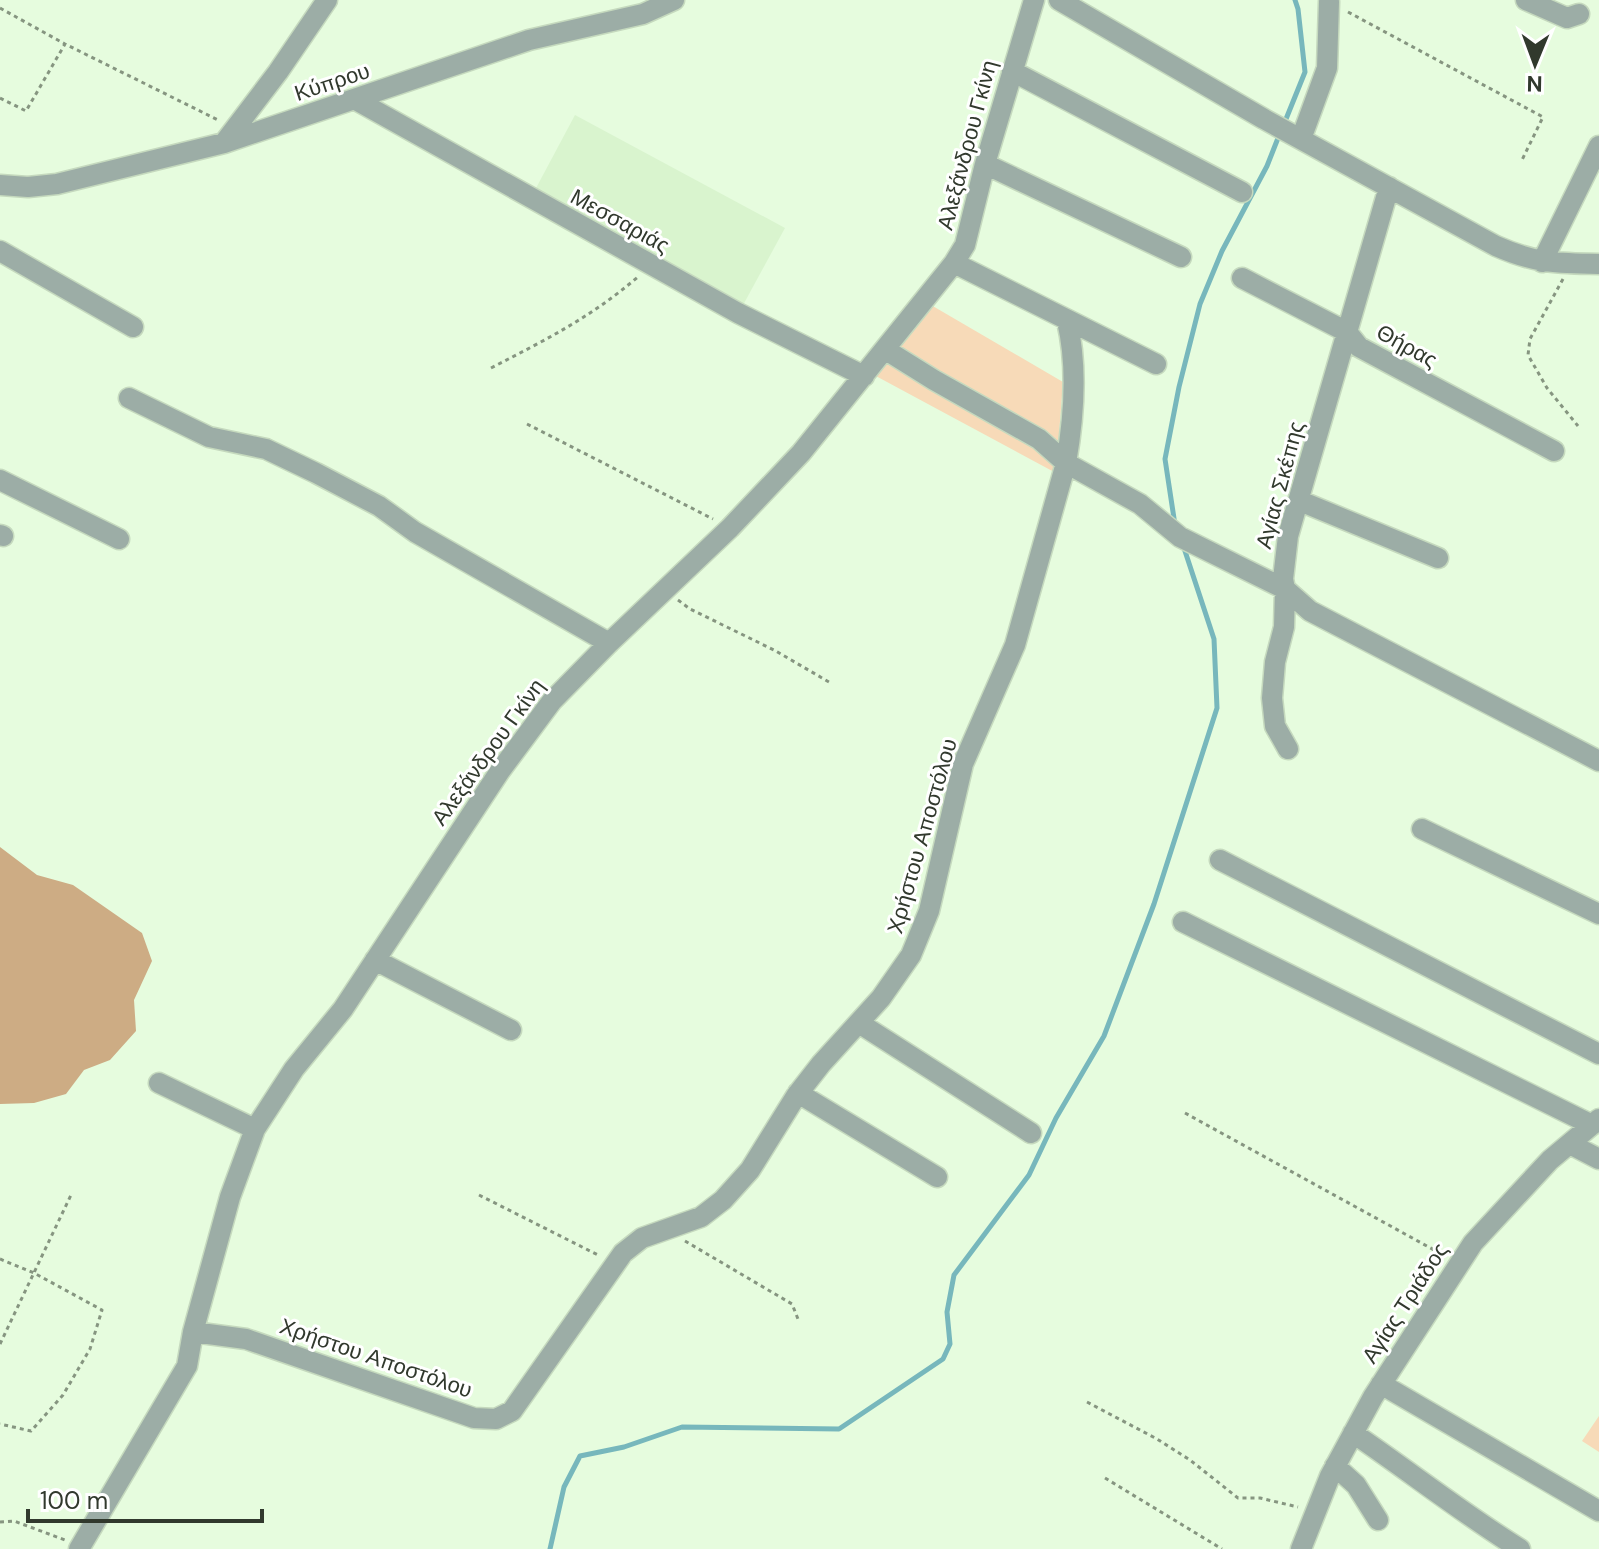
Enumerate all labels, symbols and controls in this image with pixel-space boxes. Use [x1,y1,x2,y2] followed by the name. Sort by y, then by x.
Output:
[1495,24,1575,104] north arrow
[291,56,373,108] street label: Κύπρου
[930,57,1004,233] street label: Αλεξάνδρου Γκίνη
[1526,69,1543,98] text: N
[565,182,675,260] street label: Μεσσαριάς
[1371,318,1443,374] street label: Θήρας
[1249,418,1311,552] street label: Αγίας Σκέπης
[425,673,551,831] street label: Αλεξάνδρου Γκίνη
[880,735,964,937] street label: Χρήστου Αποστόλου
[1355,1237,1455,1369] street label: Αγίας Τριάδος
[276,1311,476,1405] street label: Χρήστου Αποστόλου
[28,1473,262,1523] scale bar
[40,1485,108,1516] text: 100 m

